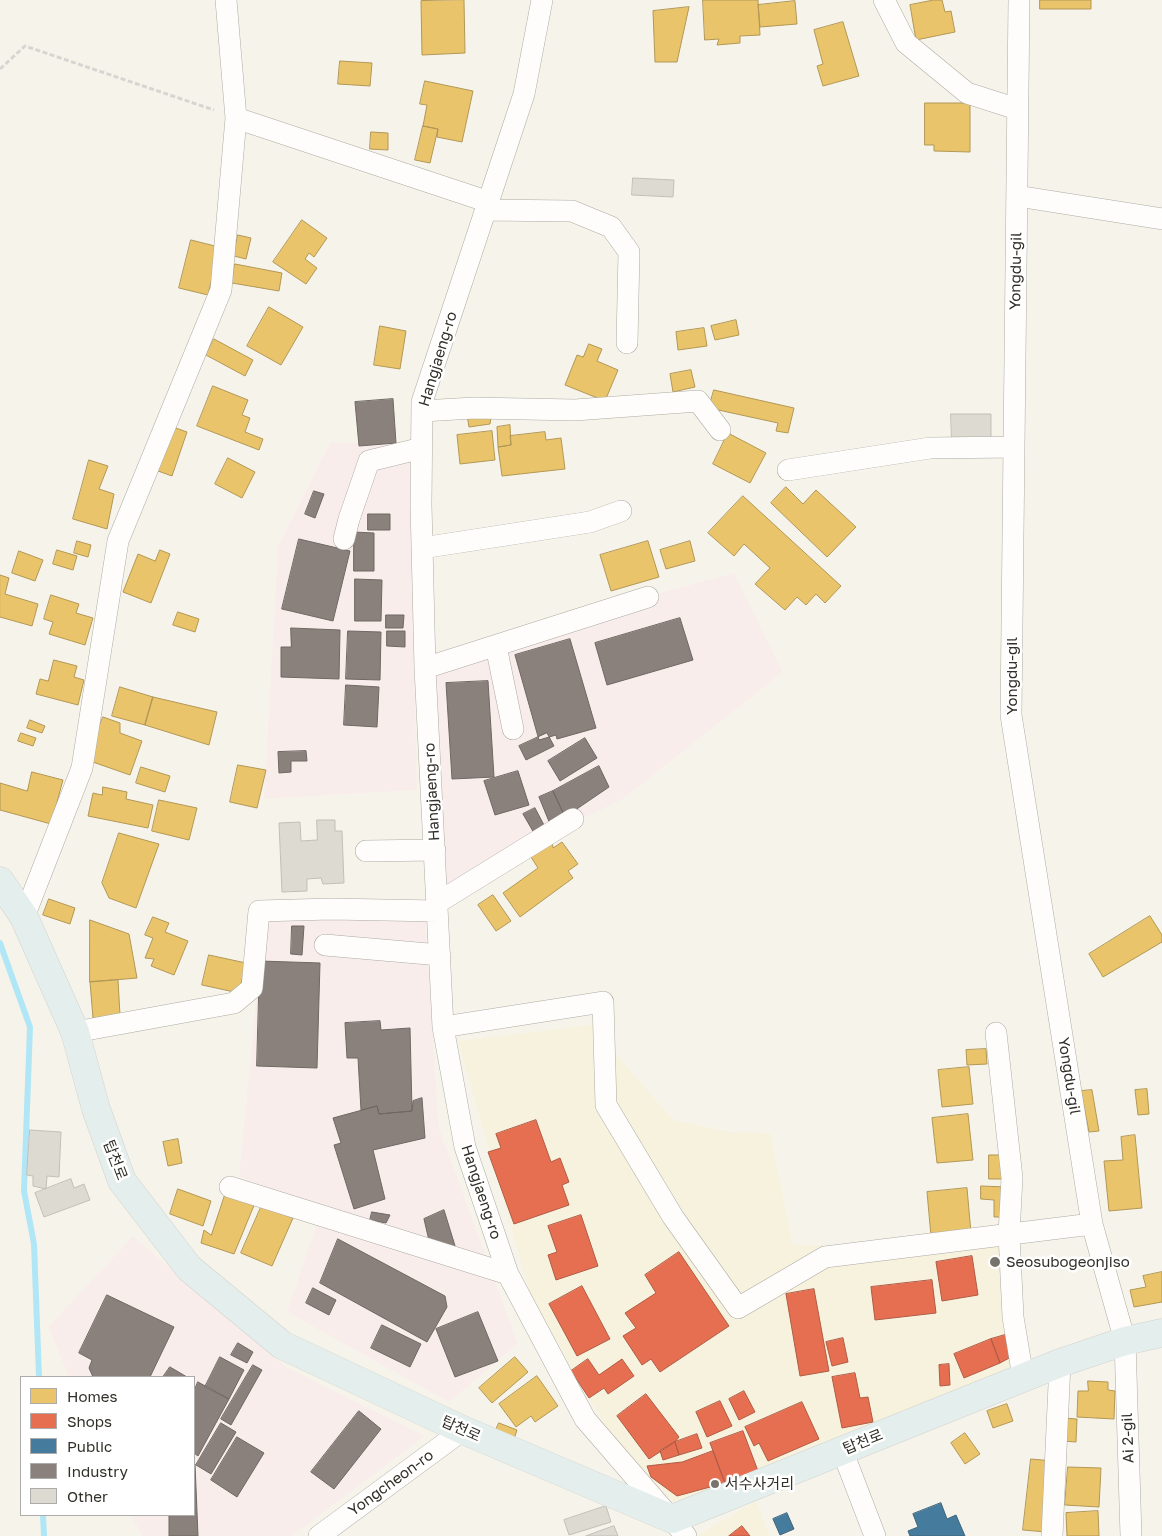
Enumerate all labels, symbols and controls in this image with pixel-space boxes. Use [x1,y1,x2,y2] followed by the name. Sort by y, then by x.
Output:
[1006,232,1026,310] street label: Yongdu-gil
[415,309,461,409] street label: Hangjaeng-ro
[1003,637,1021,715] street label: Yongdu-gil
[420,742,444,842] street label: Hangjaeng-ro
[1054,1036,1084,1116] street label: Yongdu-gil
[99,1137,131,1183] street label: 탑천로
[457,1142,505,1242] street label: Hangjaeng-ro
[1006,1253,1130,1271] place label: Seosubogeonjiso
[988,1255,1002,1269] marker: Seosubogeonjiso
[20,1376,195,1516] legend
[67,1387,117,1405] text: Homes
[67,1412,112,1430] text: Shops
[438,1412,484,1446] street label: 탑천로
[1118,1413,1138,1463] street label: Ai 2-gil
[840,1426,886,1458] street label: 탑천로
[67,1437,112,1455] text: Public
[345,1446,437,1520] street label: Yongcheon-ro
[67,1462,128,1480] text: Industry
[725,1475,794,1493] place label: 서수사거리
[709,1478,721,1490] marker: 서수사거리
[67,1487,108,1505] text: Other

